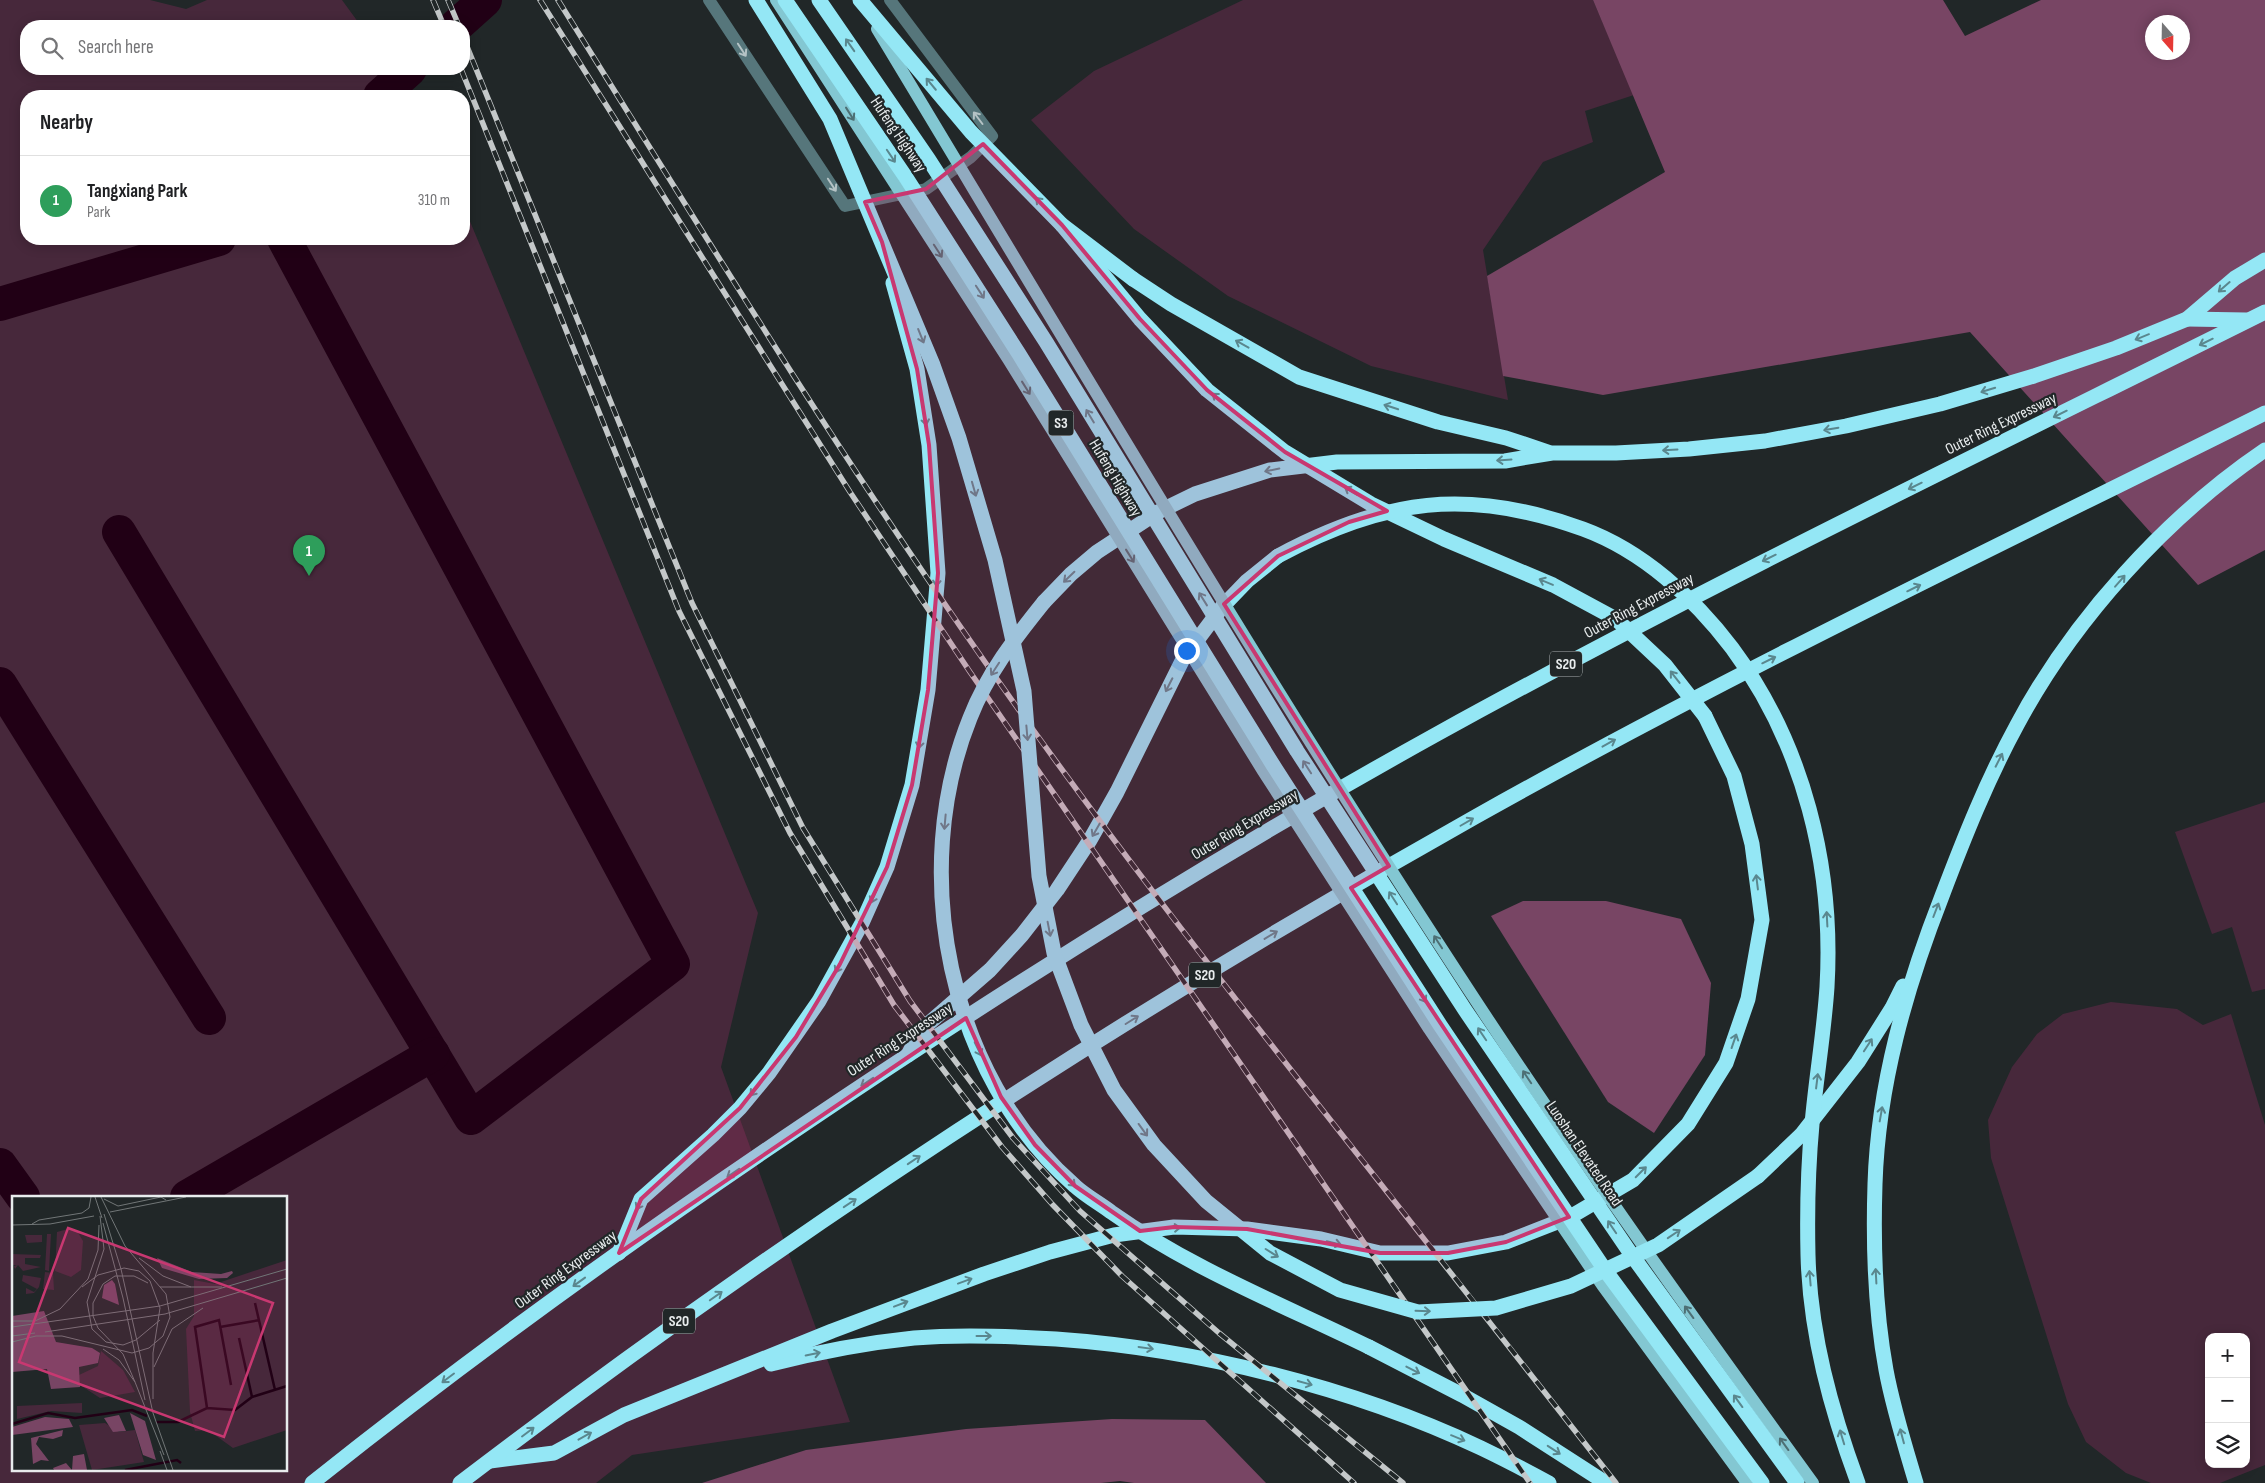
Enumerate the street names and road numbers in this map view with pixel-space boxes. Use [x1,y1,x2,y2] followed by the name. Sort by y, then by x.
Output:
[866,94,930,176] street label: Hufeng Highway
[1942,389,2060,459] street label: Outer Ring Expressway
[1048,410,1074,436] road number: S3
[1085,436,1145,520] street label: Hufeng Highway
[1581,569,1697,643] street label: Outer Ring Expressway
[1550,652,1582,676] road number: S20
[1188,786,1302,864] street label: Outer Ring Expressway
[1189,962,1221,988] road number: S20
[844,999,956,1081] street label: Outer Ring Expressway
[1542,1098,1626,1210] street label: Luoshan Elevated Road
[511,1227,621,1313] street label: Outer Ring Expressway
[663,1308,695,1334] road number: S20

